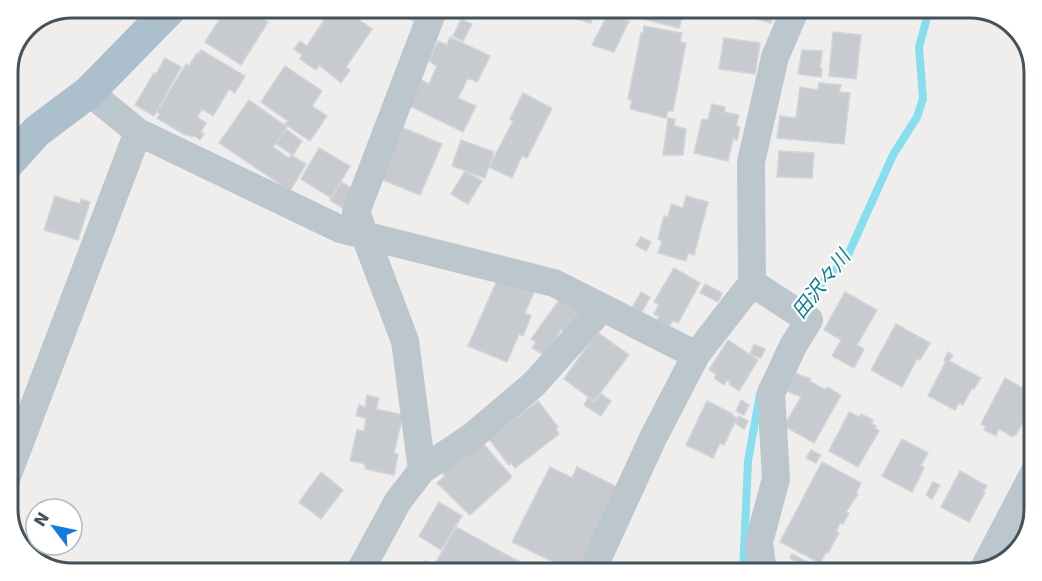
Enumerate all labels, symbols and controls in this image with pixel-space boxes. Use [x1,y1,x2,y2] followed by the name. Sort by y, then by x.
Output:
[787,244,856,323] water label: 田沢々川
[24,497,84,557] north arrow
[30,509,53,530] text: N

